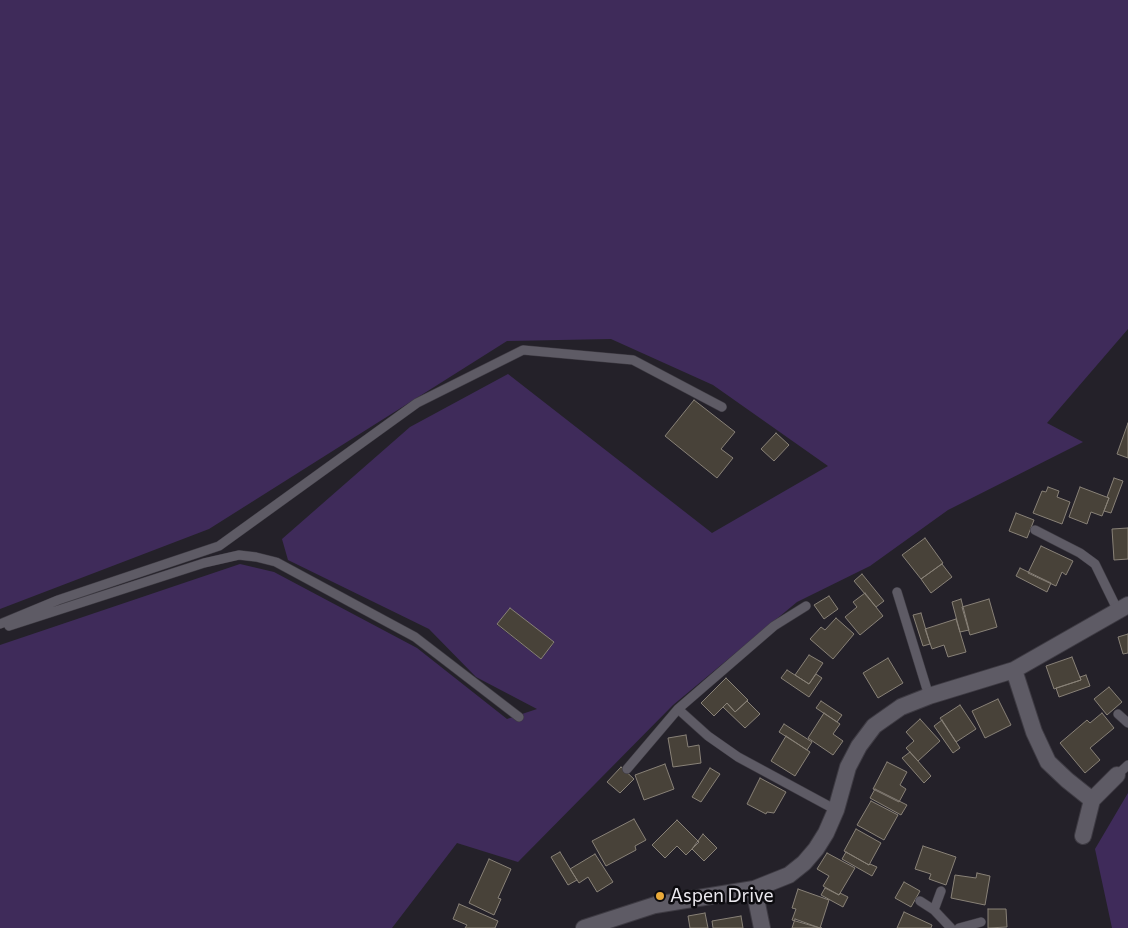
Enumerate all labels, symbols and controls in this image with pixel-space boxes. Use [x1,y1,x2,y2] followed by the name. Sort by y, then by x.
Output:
[670,885,773,907] place label: Aspen Drive
[654,890,666,902] marker: Aspen Drive

